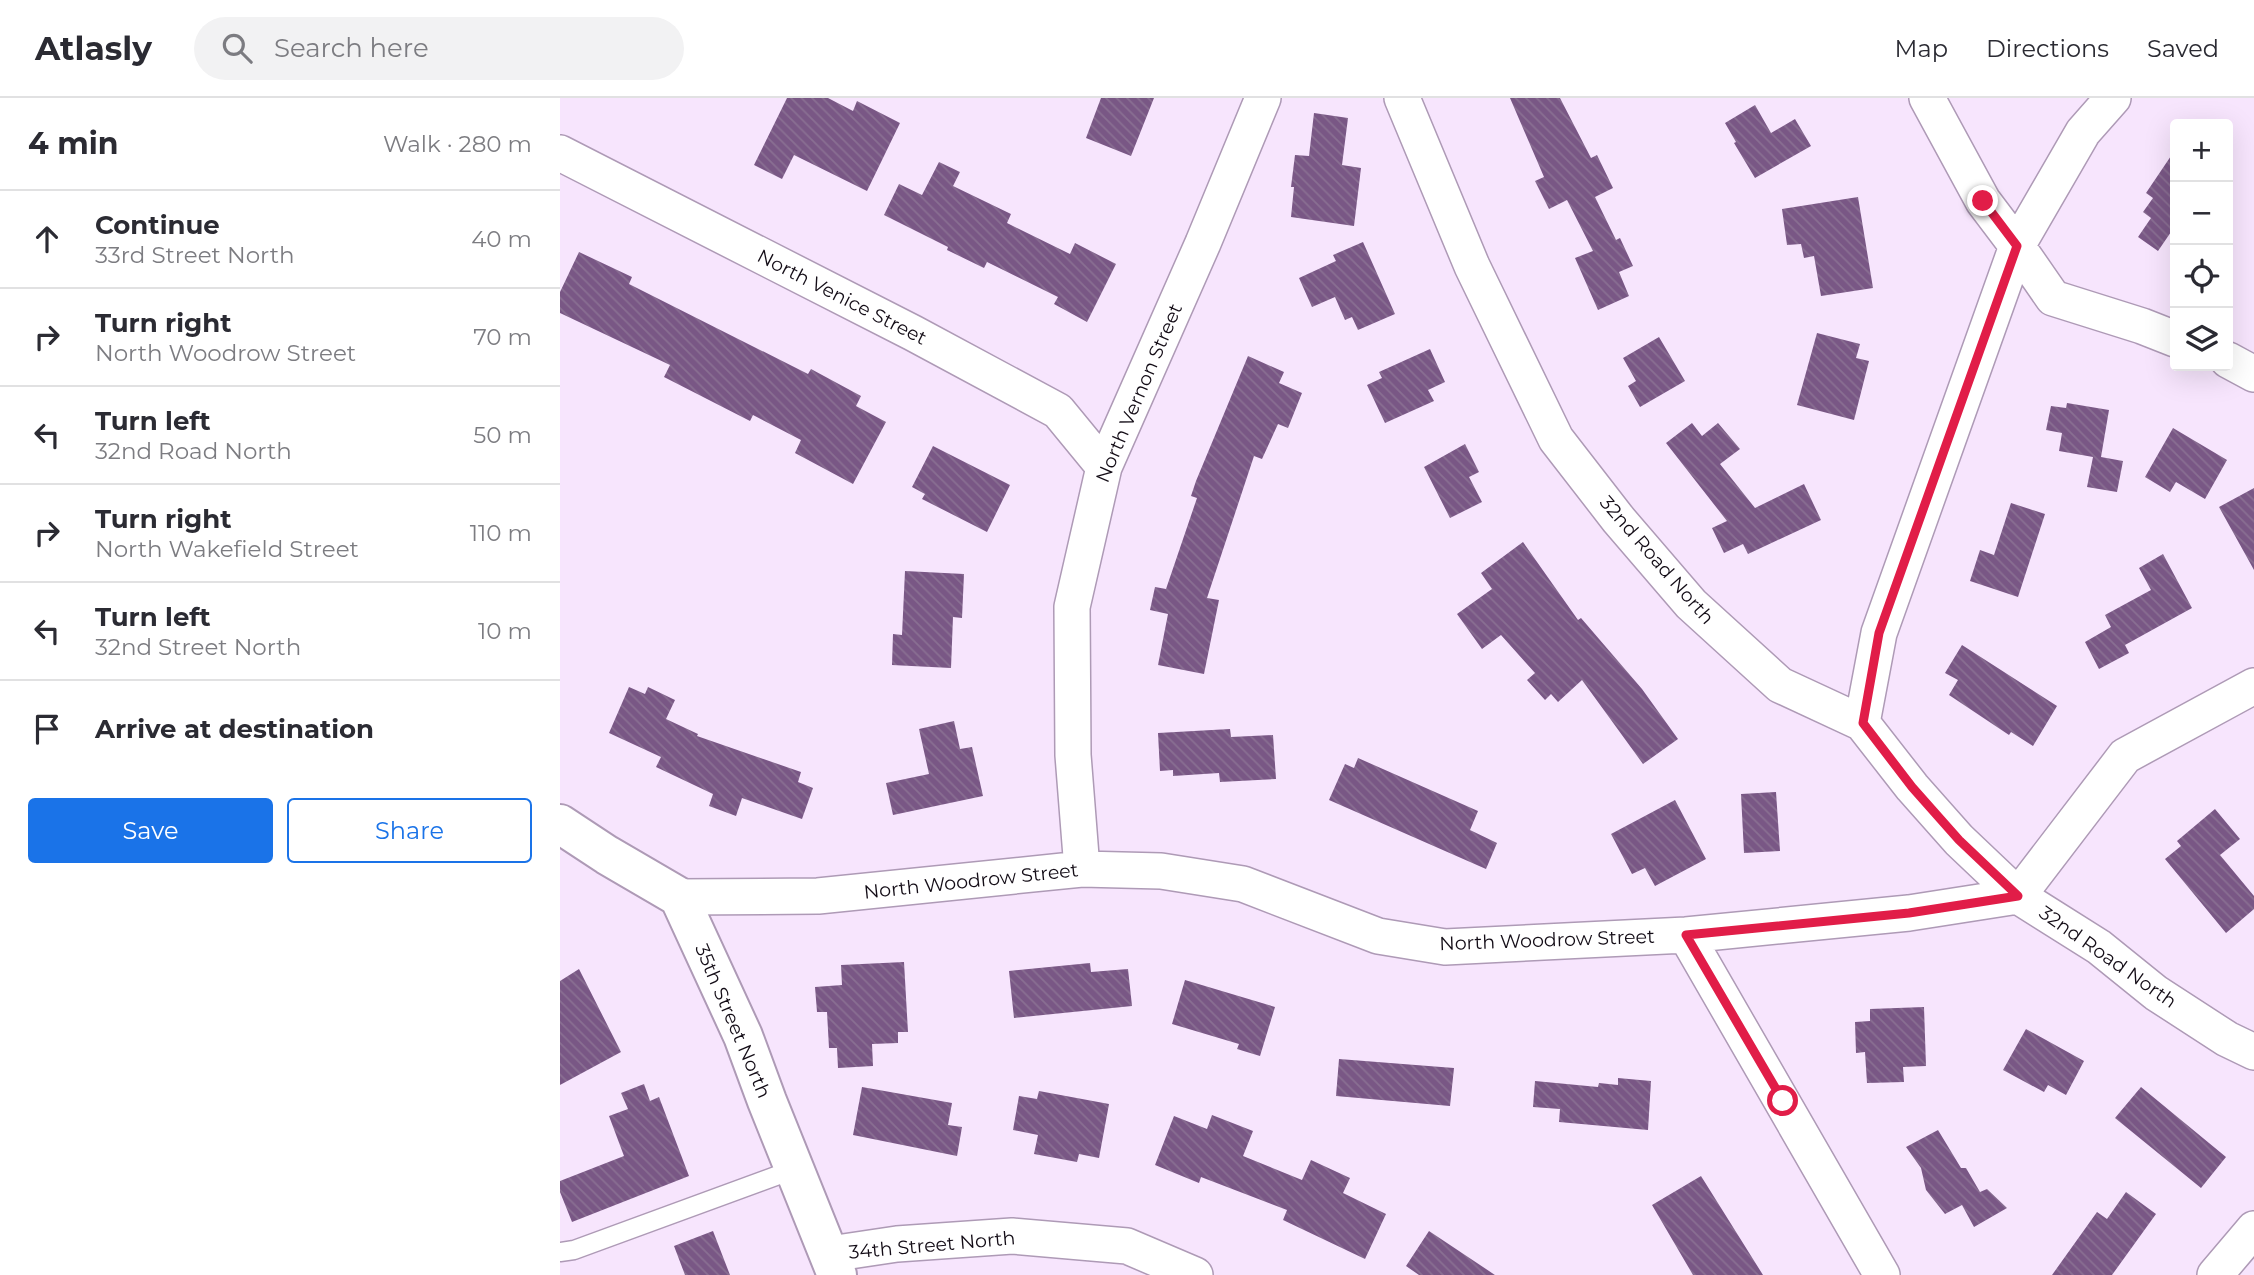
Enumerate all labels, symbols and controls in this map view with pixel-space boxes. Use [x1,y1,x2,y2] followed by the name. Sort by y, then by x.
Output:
[194,17,684,80] search box
[35,28,152,68] text: Atlasly
[218,29,256,67] icon: search
[274,32,429,64] text: Search here
[1895,34,1948,63] text: Map
[1986,34,2109,63] text: Directions
[2147,34,2219,63] text: Saved
[2170,119,2233,371] map controls
[2170,119,2233,182] button: +
[28,125,118,162] text: 4 min
[383,130,532,158] text: Walk · 280 m
[2170,182,2233,245] button: −
[1967,185,1998,216] route end
[95,209,220,241] text: Continue
[28,220,66,258] icon: ahead
[471,225,532,253] text: 40 m
[95,241,295,269] text: 33rd Street North
[754,244,931,350] street label: North Venice Street
[2170,245,2233,308] button: locate
[1091,300,1187,486] street label: North Vernon Street
[95,307,231,339] text: Turn right
[2170,308,2233,371] button: layers
[28,318,66,356] icon: right
[473,323,532,351] text: 70 m
[95,339,356,367] text: North Woodrow Street
[95,405,211,437] text: Turn left
[28,416,66,454] icon: left
[473,421,532,449] text: 50 m
[95,437,292,465] text: 32nd Road North
[1595,491,1719,629] street label: 32nd Road North
[95,503,231,535] text: Turn right
[28,514,66,552] icon: right
[470,519,532,547] text: 110 m
[95,535,359,563] text: North Wakefield Street
[95,601,211,633] text: Turn left
[28,612,66,650] icon: left
[478,617,532,645] text: 10 m
[95,633,301,661] text: 32nd Street North
[28,710,66,748] icon: arrive
[95,713,374,745] text: Arrive at destination
[28,798,273,863] button: Save
[287,798,532,863] button: Share
[863,858,1080,904] street label: North Woodrow Street
[2035,901,2181,1013] street label: 32nd Road North
[1439,925,1655,955] street label: North Woodrow Street
[690,941,776,1101] street label: 35th Street North
[1767,1085,1798,1116] route start
[848,1226,1016,1264] street label: 34th Street North

